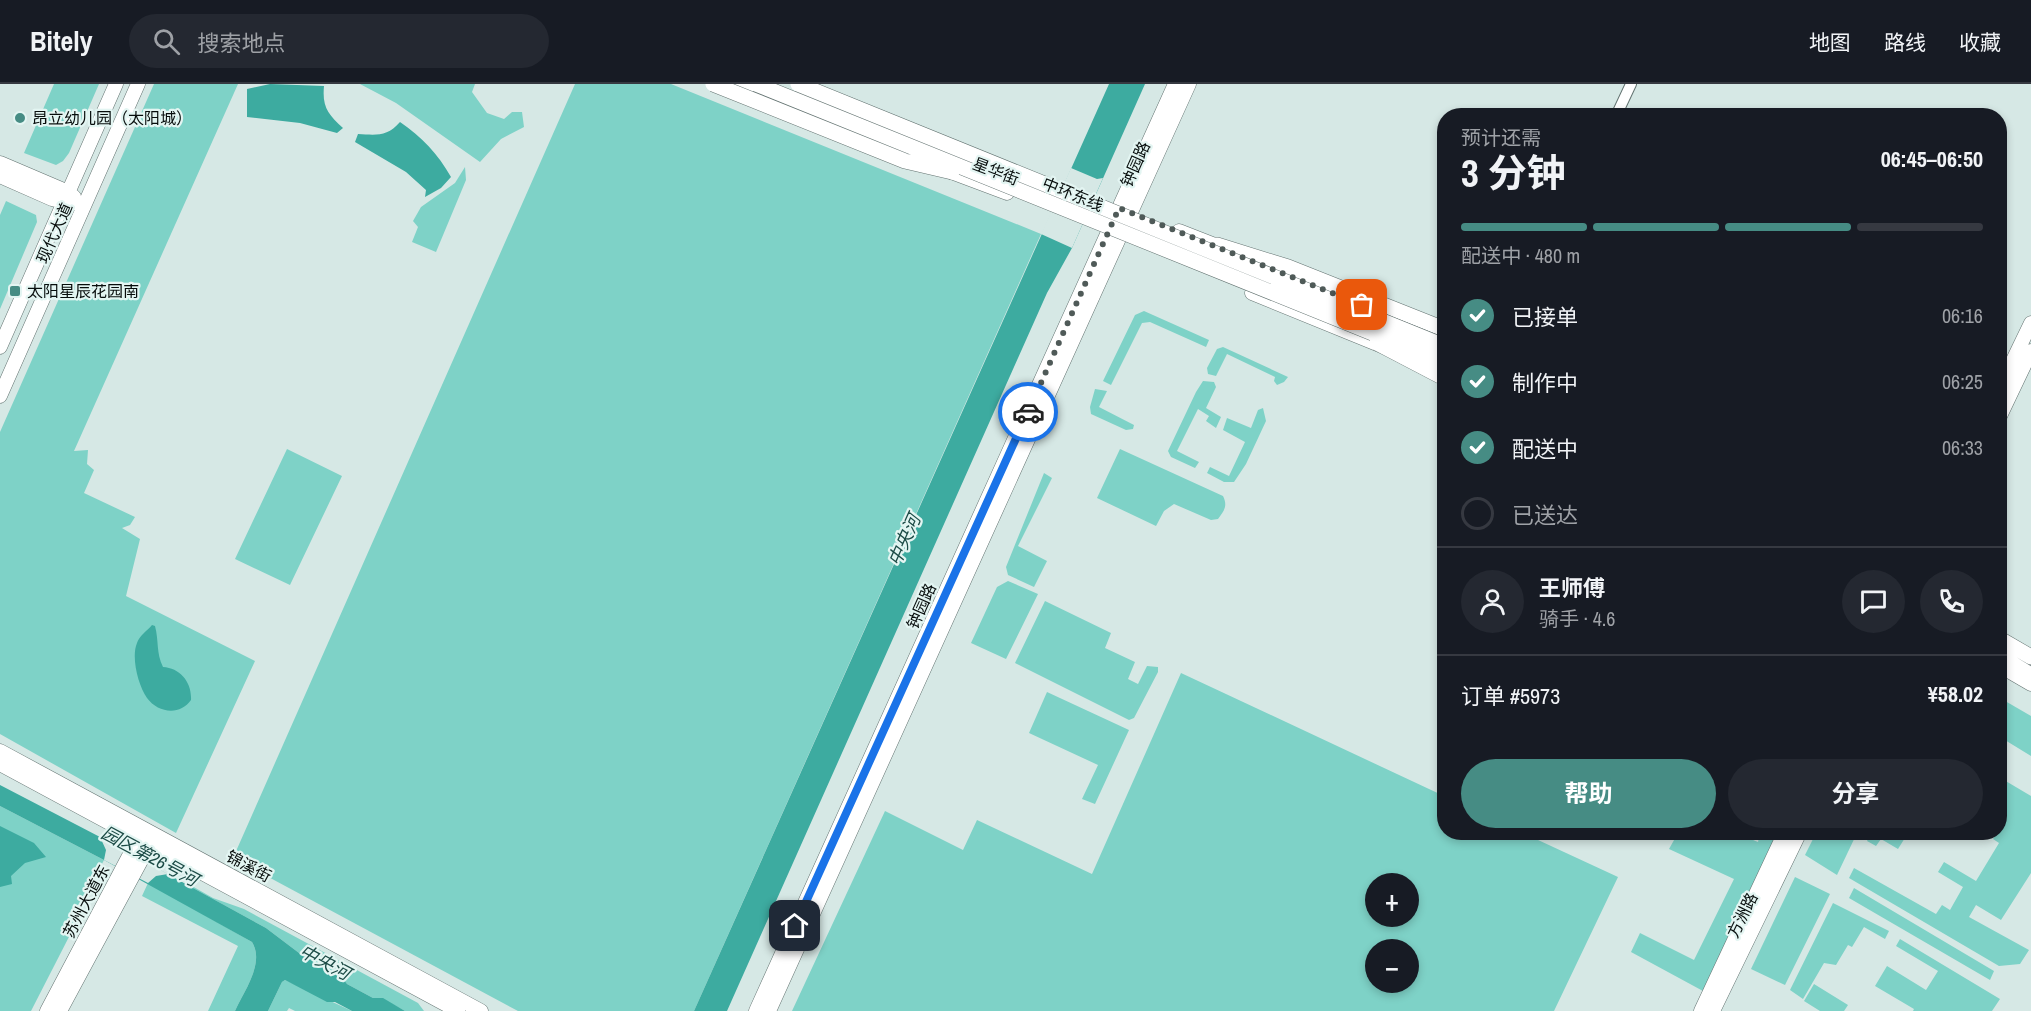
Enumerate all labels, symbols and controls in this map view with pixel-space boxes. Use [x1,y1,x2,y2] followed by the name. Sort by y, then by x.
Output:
[129,14,549,68] search box
[30,22,93,60] text: Bitely
[150,25,183,58] icon: search
[198,28,286,58] text: 搜索地点
[1809,28,1851,57] text: 地图
[1884,28,1926,57] text: 路线
[1959,28,2001,57] text: 收藏
[32,107,192,129] place label: 昂立幼儿园（太阳城）
[13,111,27,125] marker: 昂立幼儿园（太阳城）
[1461,124,1541,151] text: 预计还需
[1115,138,1155,190] street label: 钟园路
[1881,144,1983,174] text: 06:45–06:50
[1461,147,1566,199] text: 3 分钟
[970,152,1022,190] street label: 星华街
[1039,172,1107,216] street label: 中环东线
[31,199,77,267] street label: 现代大道
[1461,242,1580,269] text: 配送中 · 480 m
[1336,279,1387,330] pin
[27,280,139,302] place label: 太阳星辰花园南
[8,284,22,298] marker: 太阳星辰花园南
[1345,288,1378,321] icon: bag
[1461,299,1494,332] icon: check
[1512,302,1578,332] text: 已接单
[1942,302,1983,329] text: 06:16
[1461,365,1494,398] icon: check
[1512,368,1578,398] text: 制作中
[1942,368,1983,395] text: 06:25
[998,382,1058,442] courier
[1012,396,1045,429] icon: car
[1461,431,1494,464] icon: check
[1512,434,1578,464] text: 配送中
[1942,434,1983,461] text: 06:33
[1512,500,1578,530] text: 已送达
[882,508,928,570] water label: 中央河
[1461,570,1524,633] button: person
[1842,570,1905,633] button: chat
[1920,570,1983,633] button: phone
[1539,573,1605,603] text: 王师傅
[901,580,941,632] street label: 钟园路
[1539,605,1615,632] text: 骑手 · 4.6
[1928,679,1983,709] text: ¥58.02
[1461,681,1560,711] text: 订单 #5973
[1461,759,1716,828] button: 帮助
[1728,759,1983,828] button: 分享
[97,820,205,893] water label: 园区第26号河
[223,845,275,887] street label: 锦溪街
[58,861,114,941] street label: 苏州大道东
[1365,873,1419,993] map controls
[1365,873,1419,927] button: +
[1722,889,1762,941] street label: 方洲路
[769,900,820,951] pin
[778,909,811,942] icon: home
[295,938,357,987] water label: 中央河
[1365,939,1419,993] button: −

